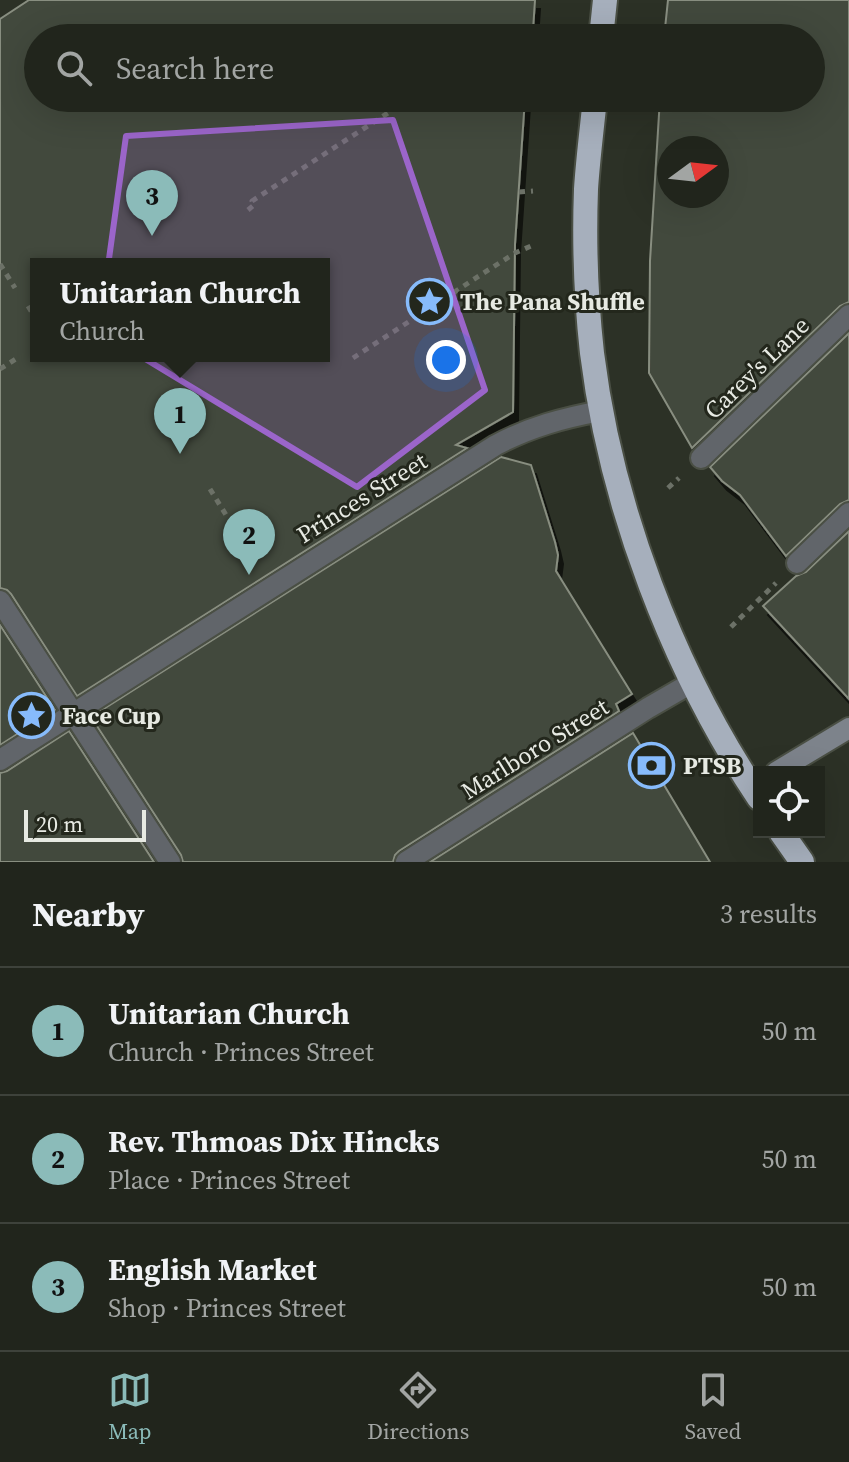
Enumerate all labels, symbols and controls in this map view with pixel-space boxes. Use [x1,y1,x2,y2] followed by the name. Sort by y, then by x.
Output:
[24,24,825,112] search box
[52,46,96,90] icon: search
[116,48,274,89] text: Search here
[657,136,729,208] north arrow
[126,170,178,236] pin: 3
[30,258,330,362] popup
[59,272,301,313] text: Unitarian Church
[405,278,453,326] place icon: The Pana Shuffle
[460,285,645,318] place label: The Pana Shuffle
[697,309,816,426] street label: Carey's Lane
[59,313,145,349] text: Church
[426,340,466,380] your location
[154,388,206,454] pin: 1
[290,444,433,551] street label: Princes Street
[223,509,275,575] pin: 2
[455,690,615,807] street label: Marlboro Street
[7,692,55,740] place icon: Face Cup
[62,699,161,732] place label: Face Cup
[628,742,676,790] bank icon: PTSB
[683,749,742,782] place label: PTSB
[753,766,825,838] map controls
[753,766,825,838] button: locate
[24,806,146,842] scale bar
[36,809,83,839] text: 20 m
[32,891,145,937] text: Nearby
[720,896,817,932] text: 3 results
[108,993,350,1034] text: Unitarian Church
[51,1013,65,1049] text: 1
[762,1013,817,1049] text: 50 m
[108,1034,374,1070] text: Church · Princes Street
[108,1121,440,1162] text: Rev. Thmoas Dix Hincks
[51,1141,65,1177] text: 2
[762,1141,817,1177] text: 50 m
[108,1162,350,1198] text: Place · Princes Street
[108,1249,317,1290] text: English Market
[51,1269,65,1305] text: 3
[762,1269,817,1305] text: 50 m
[108,1290,346,1326] text: Shop · Princes Street
[108,1368,152,1446] tab: Map
[367,1368,469,1446] tab: Directions
[685,1368,741,1446] tab: Saved

